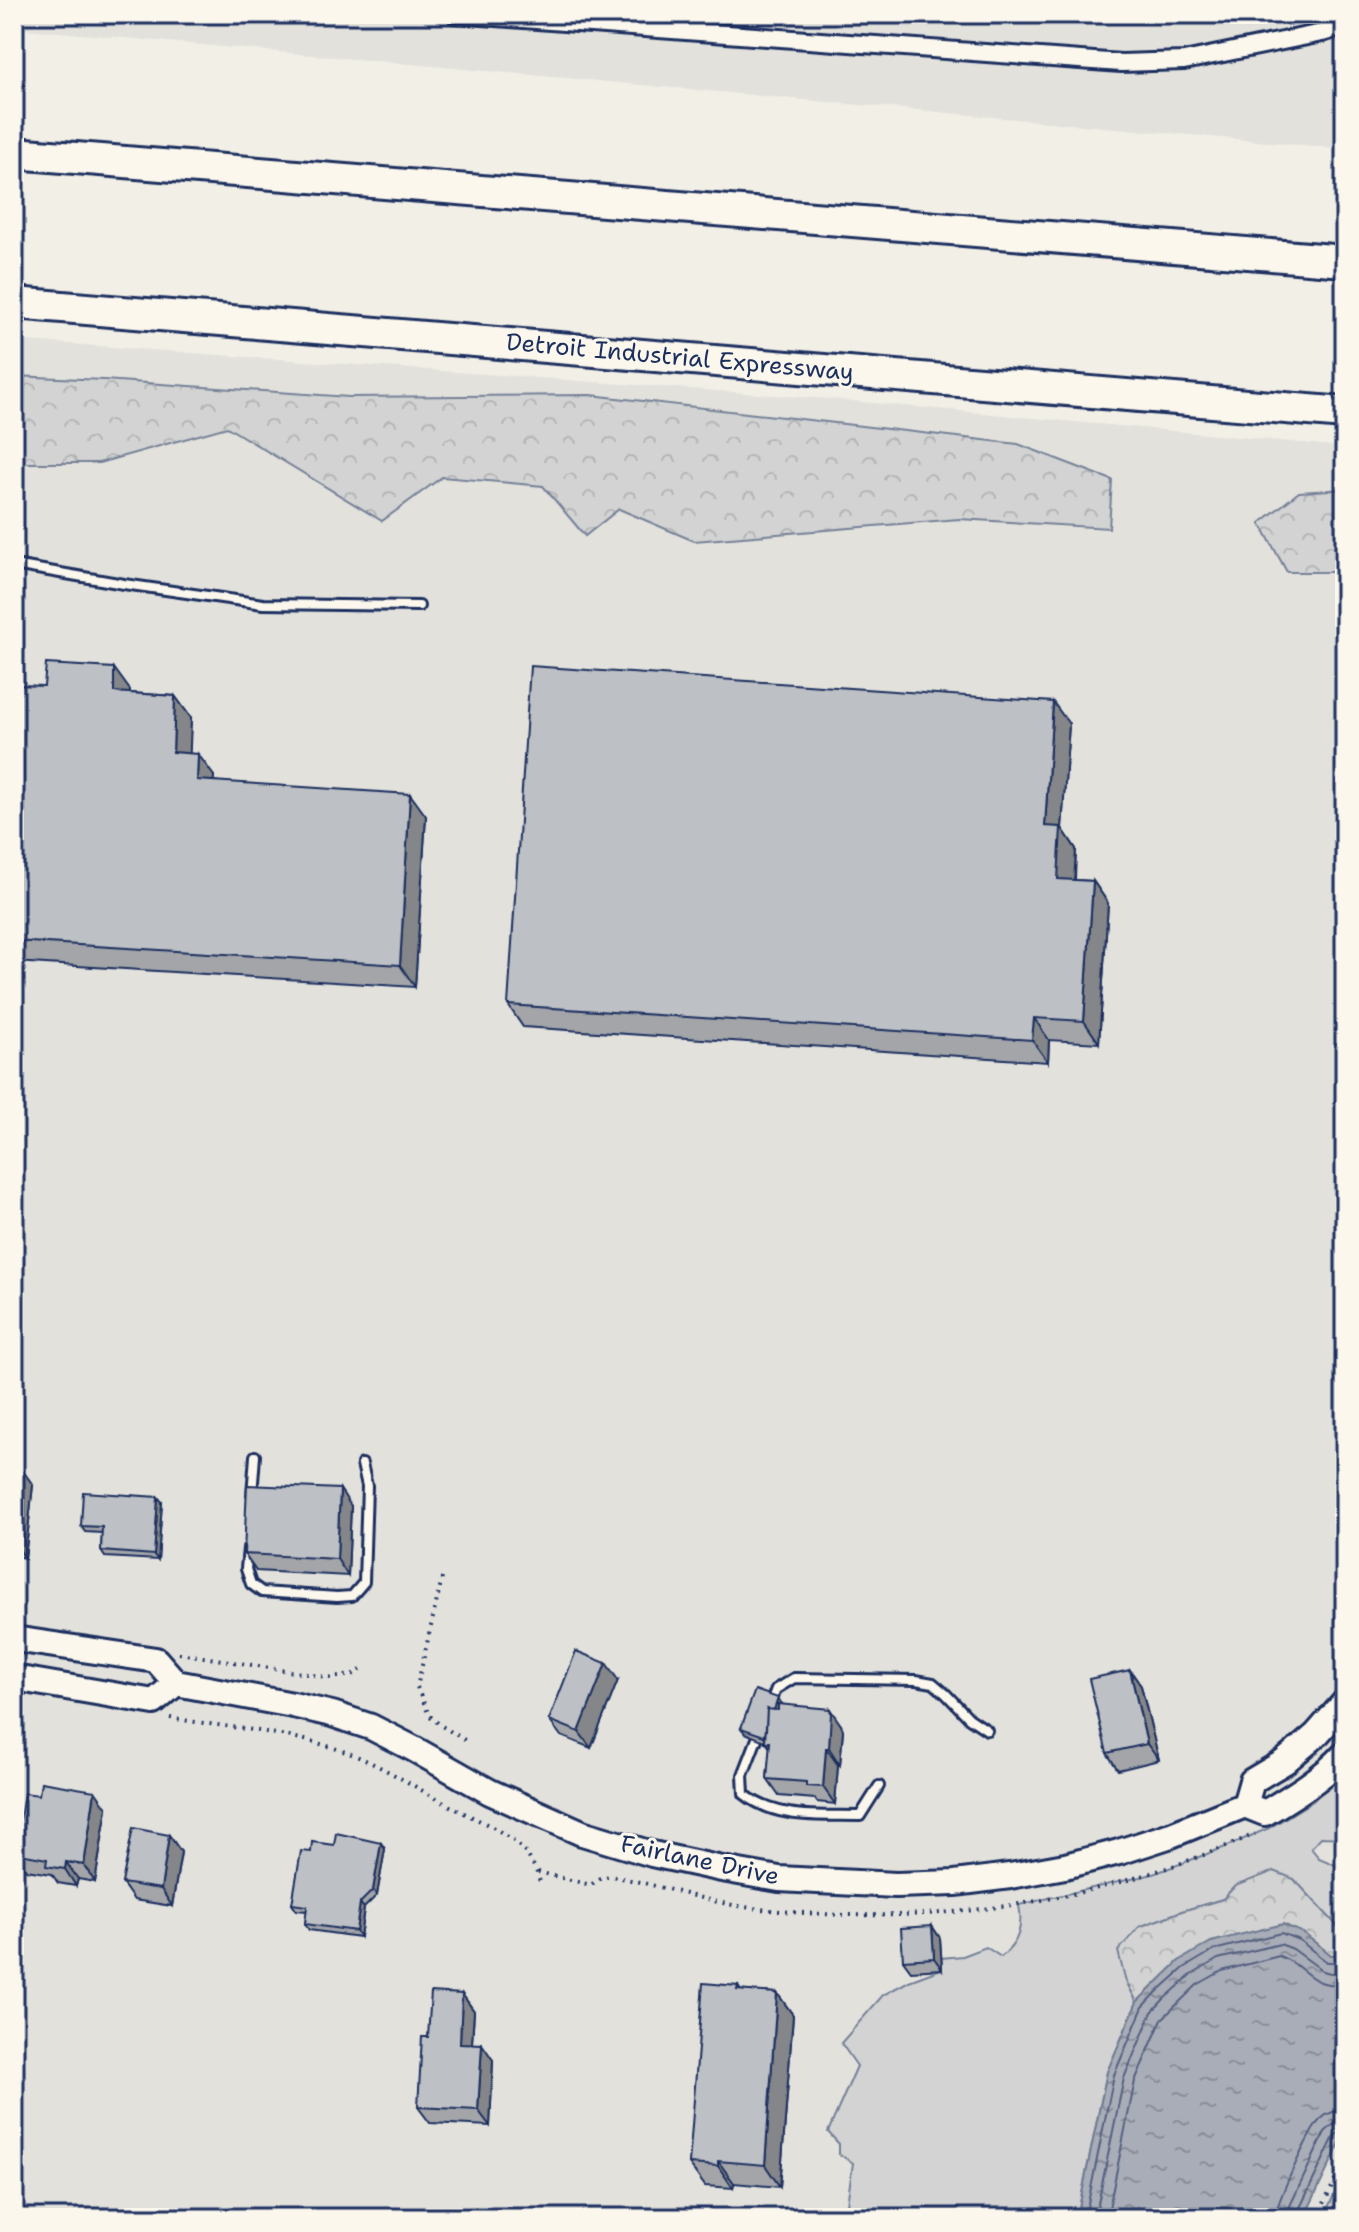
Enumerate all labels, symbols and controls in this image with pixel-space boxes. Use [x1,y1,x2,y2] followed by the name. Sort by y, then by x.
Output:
[505,326,855,388] street label: Detroit Industrial Expressway
[618,1828,782,1892] street label: Fairlane Drive

